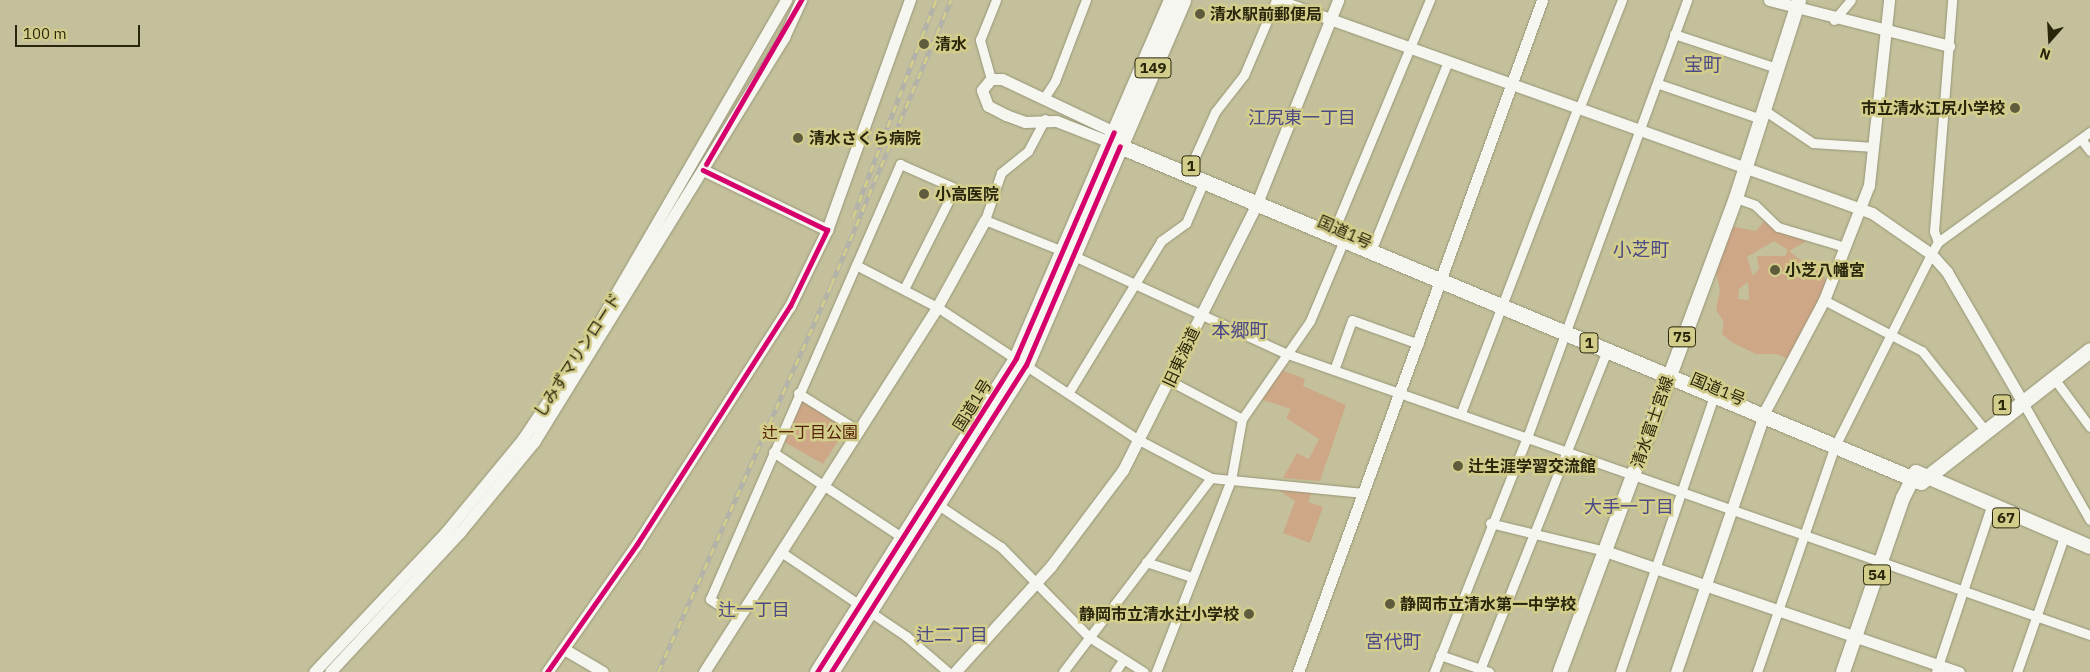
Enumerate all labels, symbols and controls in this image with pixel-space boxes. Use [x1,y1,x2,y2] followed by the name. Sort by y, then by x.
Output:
[1210,4,1322,24] place label: 清水駅前郵便局
[1194,8,1206,20] marker: 清水駅前郵便局
[18,15,142,47] scale bar
[2025,15,2075,65] north arrow
[23,24,67,43] text: 100 m
[935,34,967,54] place label: 清水
[917,37,931,51] marker: 清水
[2037,44,2053,64] text: N
[1684,54,1722,76] district label: 宝町
[1134,56,1172,80] road number: 149
[1861,98,2005,118] place label: 市立清水江尻小学校
[2009,102,2021,114] marker: 市立清水江尻小学校
[1248,107,1356,129] district label: 江尻東一丁目
[809,128,921,148] place label: 清水さくら病院
[791,131,805,145] marker: 清水さくら病院
[1181,154,1201,178] road number: 1
[935,184,999,204] place label: 小高医院
[917,187,931,201] marker: 小高医院
[1315,212,1375,252] street label: 国道1号
[1613,239,1669,261] district label: 小芝町
[1785,260,1865,280] place label: 小芝八幡宮
[1769,264,1781,276] marker: 小芝八幡宮
[530,289,624,421] street label: しみずマリンロード
[1212,320,1268,342] district label: 本郷町
[1159,324,1203,390] street label: 旧東海道
[1667,324,1697,350] road number: 75
[1579,330,1599,356] road number: 1
[1688,369,1748,409] street label: 国道1号
[1627,373,1677,471] street label: 清水富士宮線
[949,375,995,435] street label: 国道1号
[1992,392,2012,418] road number: 1
[762,422,858,442] park label: 辻一丁目公園
[1468,456,1596,476] place label: 辻生涯学習交流館
[1452,460,1464,472] marker: 辻生涯学習交流館
[1584,496,1674,518] district label: 大手一丁目
[1991,506,2021,530] road number: 67
[1862,562,1892,588] road number: 54
[1400,594,1576,614] place label: 静岡市立清水第一中学校
[1384,598,1396,610] marker: 静岡市立清水第一中学校
[718,599,790,621] district label: 辻一丁目
[1079,604,1239,624] place label: 静岡市立清水辻小学校
[1243,608,1255,620] marker: 静岡市立清水辻小学校
[916,624,988,646] district label: 辻二丁目
[1365,631,1421,653] district label: 宮代町

